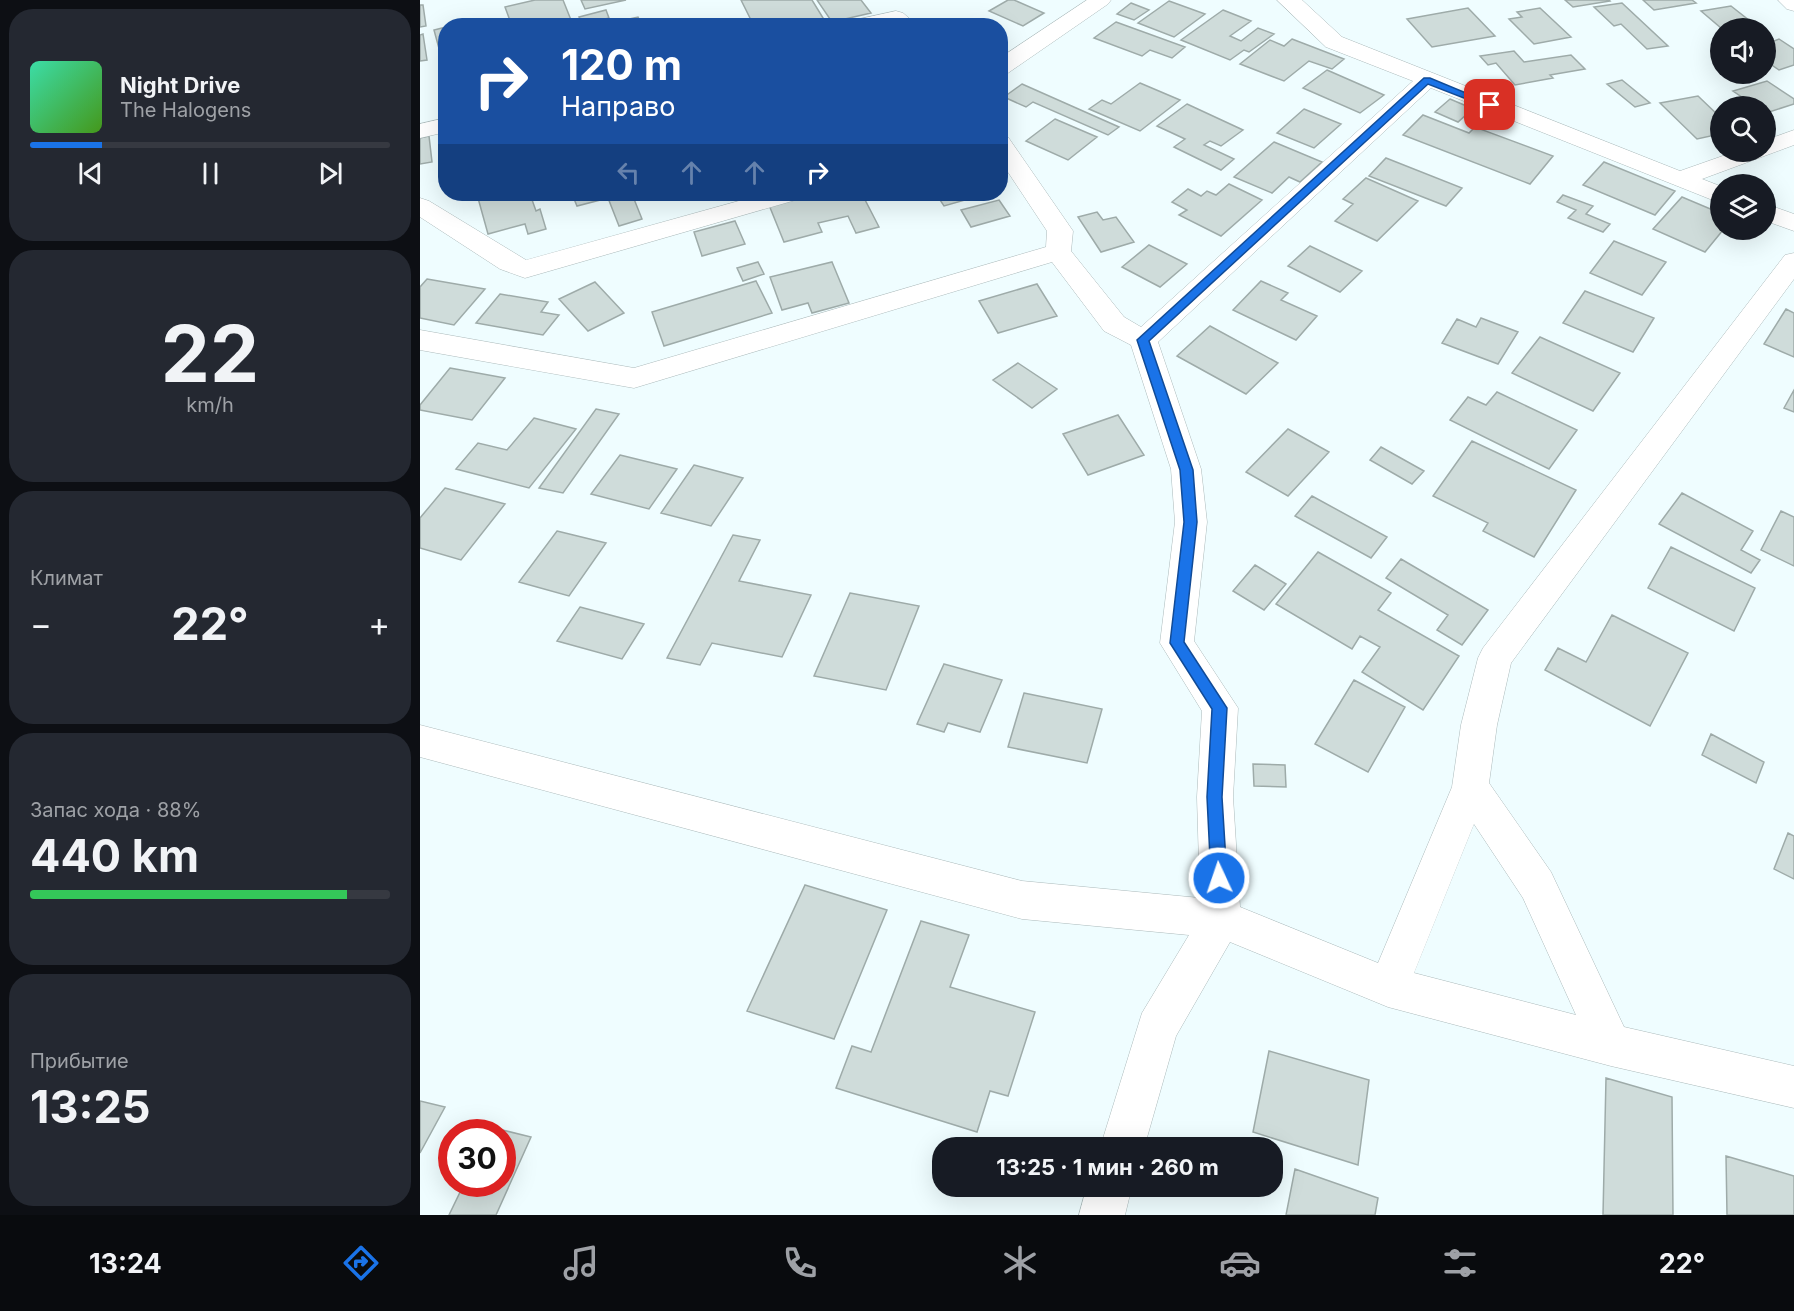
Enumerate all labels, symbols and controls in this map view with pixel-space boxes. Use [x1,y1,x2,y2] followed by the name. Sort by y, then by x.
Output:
[1710,18,1776,240] map controls
[1710,18,1776,84] button: sound
[561,39,682,90] text: 120 m
[462,42,540,120] icon: right
[120,72,240,98] text: Night Drive
[1464,79,1515,130] pin
[1473,88,1506,121] icon: arrive
[561,90,676,123] text: Направо
[1710,96,1776,162] button: search
[120,98,251,122] text: The Halogens
[612,156,645,189] icon: left
[675,156,708,189] icon: ahead
[738,156,771,189] icon: ahead
[801,156,834,189] icon: right
[74,157,107,190] icon: previous
[194,157,227,190] icon: pause
[314,157,347,190] icon: next
[1710,174,1776,240] button: layers
[161,306,259,401] text: 22
[186,393,234,417] text: km/h
[30,566,103,590] text: Климат
[171,596,249,651] text: 22°
[30,604,52,644] text: −
[368,604,390,644] text: +
[30,798,201,822] text: Запас хода · 88%
[30,828,199,883] text: 440 km
[1187,846,1251,910] position arrow
[30,1049,129,1073] text: Прибытие
[30,1079,151,1134] text: 13:25
[438,1119,516,1197] speed limit sign: 30
[996,1154,1219,1180] text: 13:25 · 1 мин · 260 m
[340,1242,382,1284] icon: directions
[560,1242,602,1284] icon: music
[779,1242,821,1284] icon: phone
[999,1242,1041,1284] icon: climate
[1219,1242,1261,1284] icon: car
[1439,1242,1481,1284] icon: filters
[89,1247,162,1280] text: 13:24
[1659,1247,1705,1280] text: 22°

